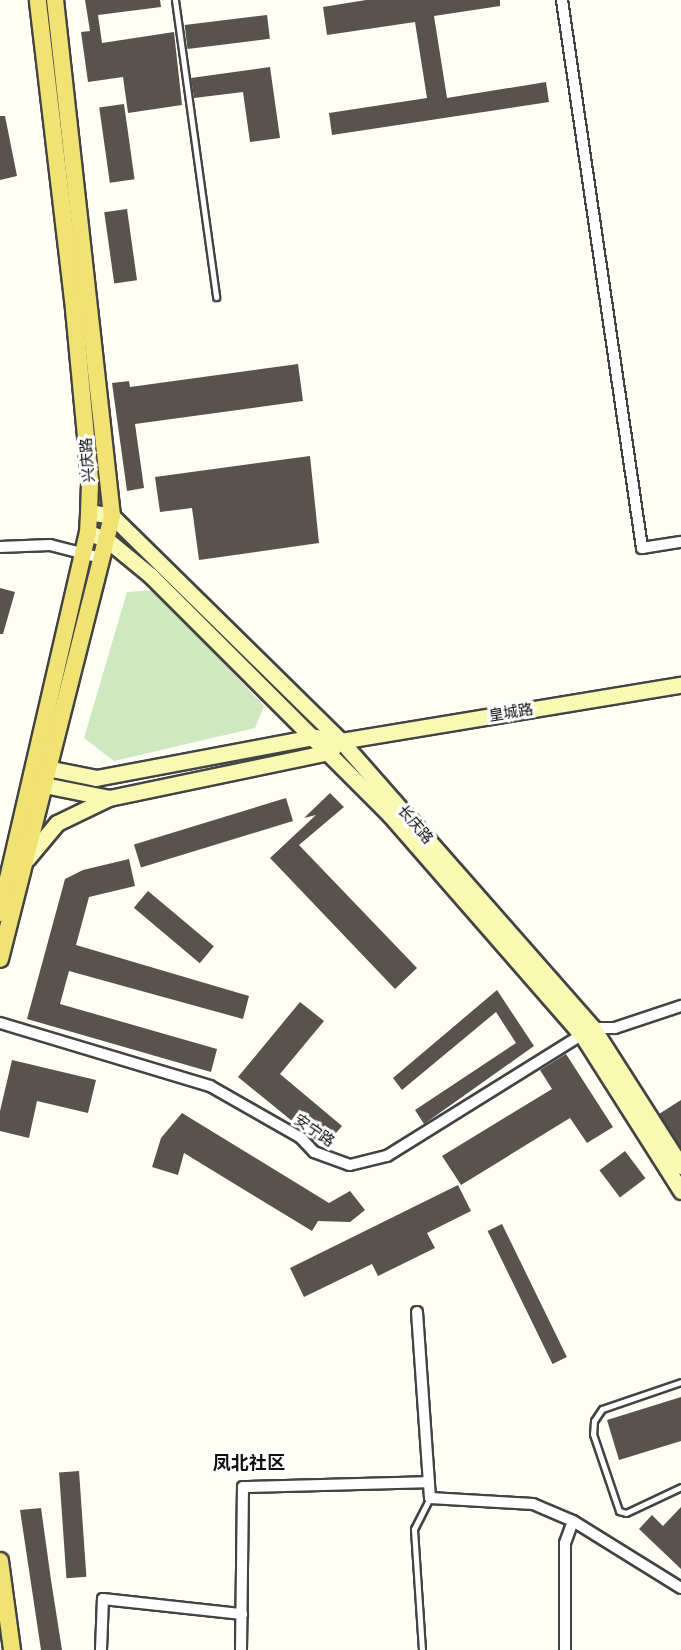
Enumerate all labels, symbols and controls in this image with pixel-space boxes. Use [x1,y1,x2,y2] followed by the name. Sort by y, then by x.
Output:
[77,437,99,483] street label: 兴庆路
[487,701,535,725] street label: 皇城路
[393,802,437,848] street label: 长庆路
[290,1111,338,1151] street label: 安宁路
[213,1452,285,1474] district label: 凤北社区

